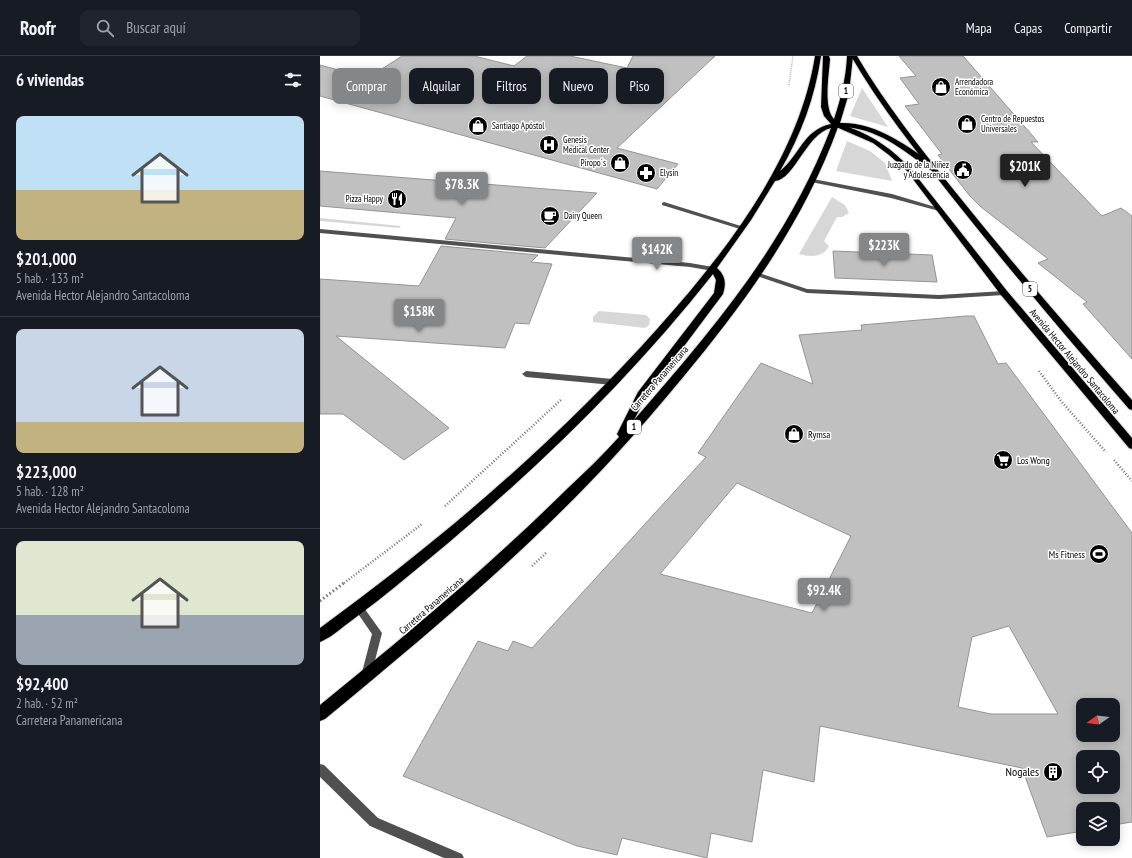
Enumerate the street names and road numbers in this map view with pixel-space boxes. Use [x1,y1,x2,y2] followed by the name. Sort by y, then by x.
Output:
[839,84,853,98] road number: 1
[1023,282,1037,296] road number: 5
[1027,306,1123,417] street label: Avenida Hector Alejandro Santacoloma
[628,343,691,413] street label: Carretera Panamericana
[627,420,641,434] road number: 1
[396,574,466,637] street label: Carretera Panamericana

